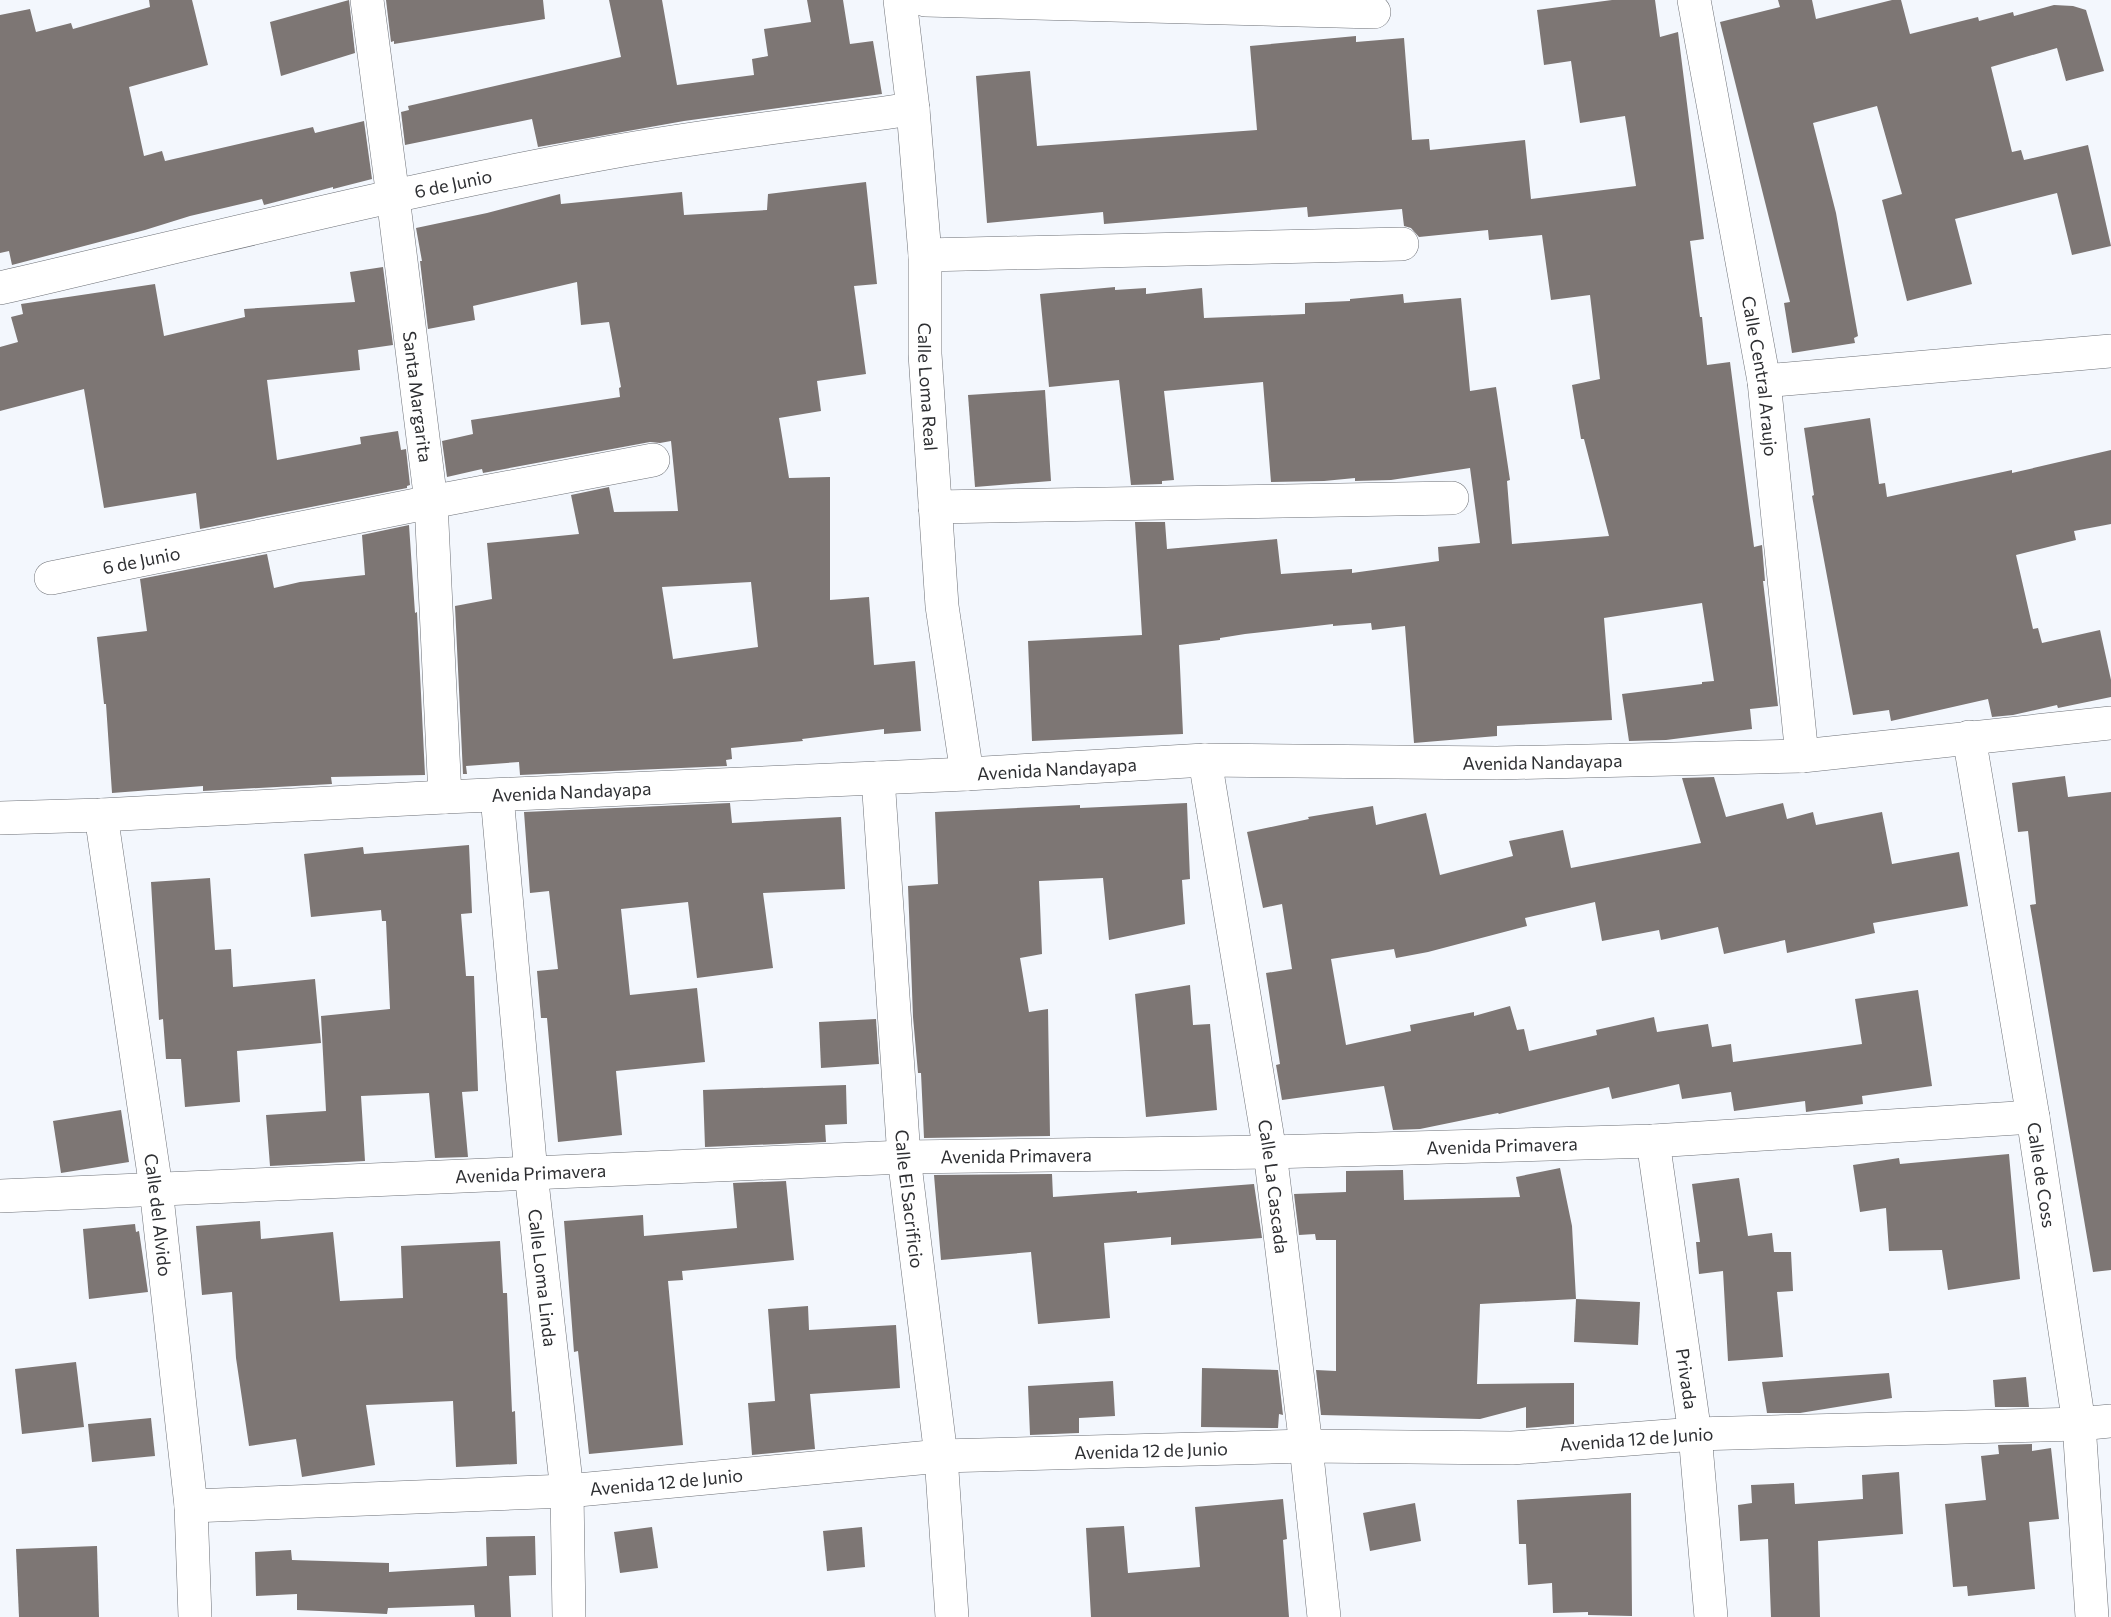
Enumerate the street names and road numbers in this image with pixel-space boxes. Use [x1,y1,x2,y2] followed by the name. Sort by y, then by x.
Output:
[412,164,494,202] street label: 6 de Junio
[1738,294,1783,457] street label: Calle Central Araujo
[914,322,943,452] street label: Calle Loma Real
[399,330,437,464] street label: Santa Margarita
[100,541,182,578] street label: 6 de Junio
[1462,749,1623,774] street label: Avenida Nandayapa
[976,753,1137,784] street label: Avenida Nandayapa
[491,777,652,806] street label: Avenida Nandayapa
[1254,1118,1293,1255] street label: Calle La Cascada
[2023,1121,2060,1229] street label: Calle de Coss
[891,1129,929,1269] street label: Calle El Sacrificio
[1426,1132,1578,1159] street label: Avenida Primavera
[940,1143,1092,1168] street label: Avenida Primavera
[140,1152,177,1278] street label: Calle del Alvido
[454,1159,607,1187] street label: Avenida Primavera
[524,1208,562,1348] street label: Calle Loma Linda
[1672,1347,1702,1411] street label: Privada
[1559,1423,1714,1455] street label: Avenida 12 de Junio
[1074,1437,1228,1463] street label: Avenida 12 de Junio
[589,1464,744,1500] street label: Avenida 12 de Junio

